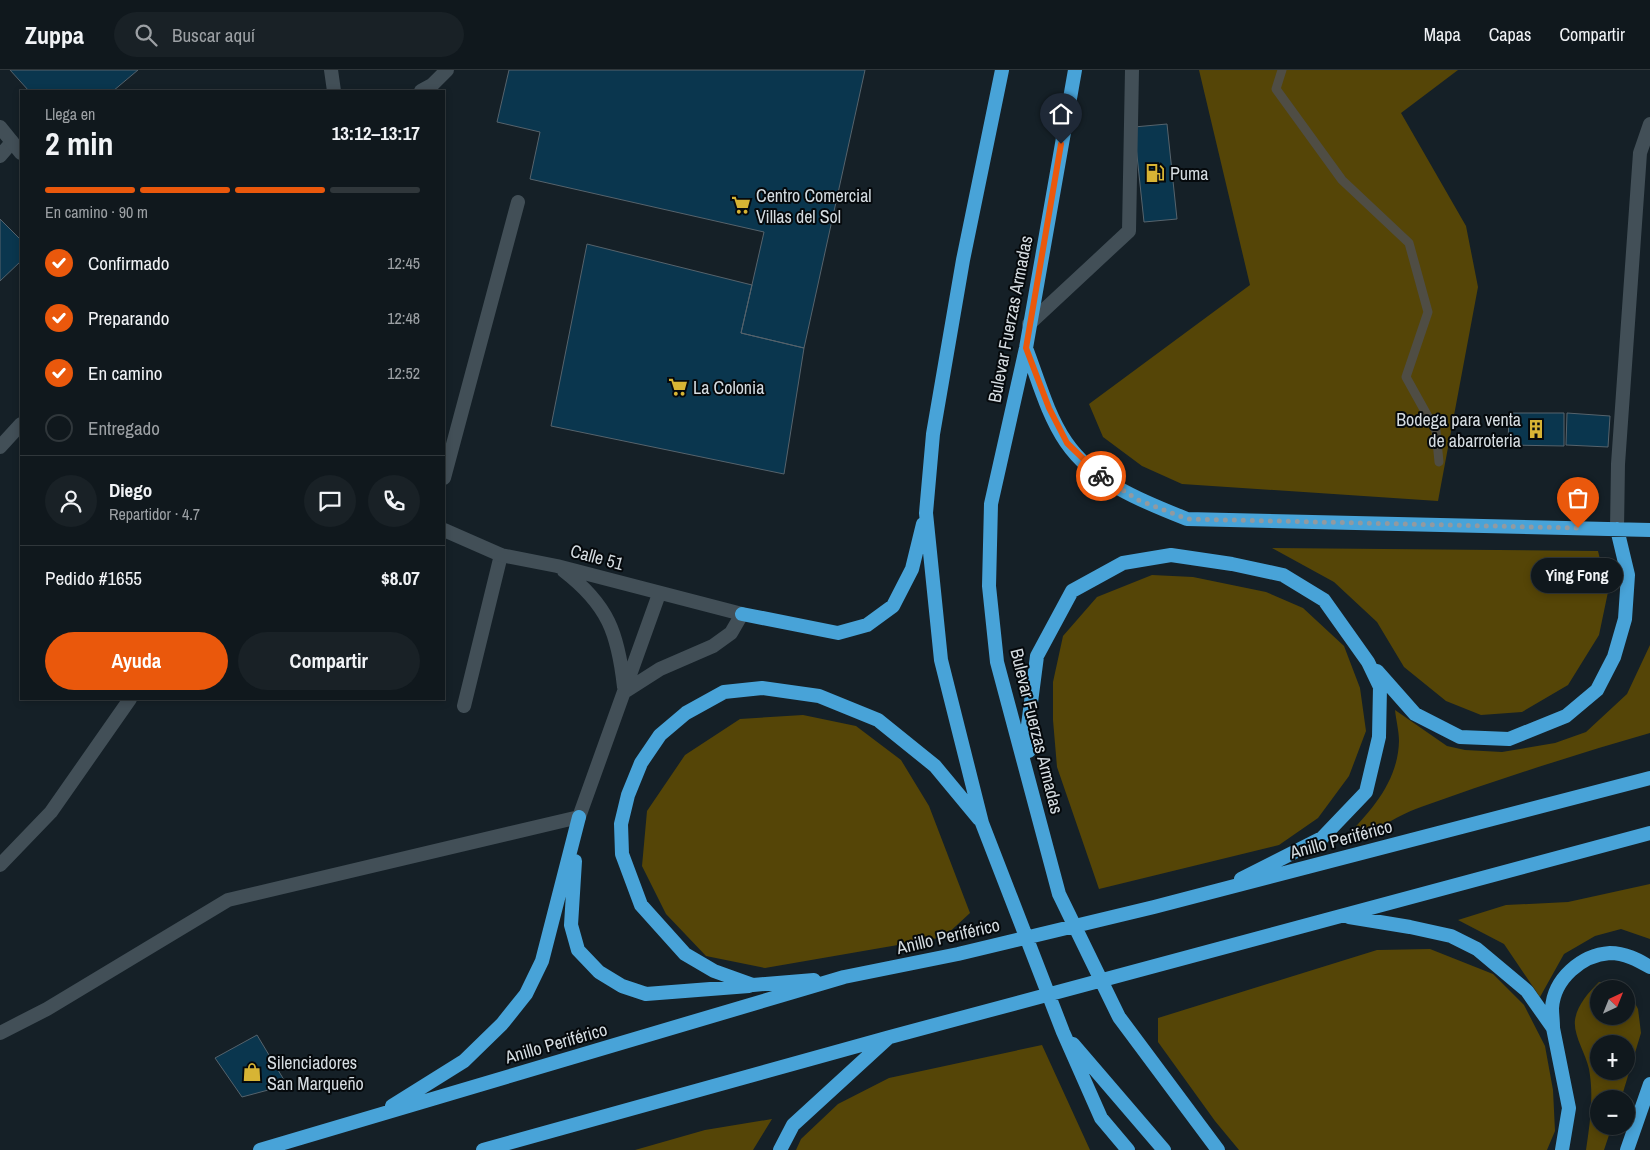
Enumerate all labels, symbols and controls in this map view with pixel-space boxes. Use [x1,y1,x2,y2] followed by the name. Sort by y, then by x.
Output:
[114,12,464,57] search box
[25,19,84,51] text: Zuppa
[132,21,160,49] icon: search
[172,22,255,48] text: Buscar aquí
[1424,22,1461,47] text: Mapa
[1489,22,1531,47] text: Capas
[1559,22,1625,47] text: Compartir
[1040,93,1082,144] pin
[1047,100,1075,128] icon: home
[45,103,95,125] text: Llega en
[332,120,420,146] text: 13:12–13:17
[45,122,114,165] text: 2 min
[1170,161,1209,186] place label: Puma
[1144,162,1166,184] fuel station icon: Puma
[756,183,872,229] place label: Centro Comercial Villas del Sol
[730,194,752,216] supermarket icon: Centro Comercial Villas del Sol
[45,201,148,223] text: En camino · 90 m
[982,233,1038,405] street label: Bulevar Fuerzas Armadas
[45,249,73,277] icon: check
[88,250,169,276] text: Confirmado
[387,252,420,274] text: 12:45
[45,304,73,332] icon: check
[88,305,169,331] text: Preparando
[387,307,420,329] text: 12:48
[45,359,73,387] icon: check
[88,360,162,386] text: En camino
[387,362,420,384] text: 12:52
[693,375,764,400] place label: La Colonia
[667,376,689,398] supermarket icon: La Colonia
[1396,407,1521,453] place label: Bodega para venta de abarroteria
[88,415,160,441] text: Entregado
[1525,418,1547,440] building icon: Bodega para venta de abarroteria
[1076,451,1126,501] courier
[1087,462,1115,490] icon: bike
[45,475,97,527] button: person
[304,475,356,527] button: chat
[368,475,420,527] button: phone
[109,477,152,503] text: Diego
[1557,477,1599,528] pin
[1564,484,1592,512] icon: bag
[109,503,200,525] text: Repartidor · 4.7
[568,538,627,576] street label: Calle 51
[1532,558,1624,593] callout: Ying Fong
[1545,564,1609,586] text: Ying Fong
[45,565,142,591] text: Pedido #1655
[381,565,420,591] text: $8.07
[45,632,228,690] button: Ayuda
[238,632,420,690] button: Compartir
[1004,646,1070,816] street label: Bulevar Fuerzas Armadas
[1286,813,1395,865] street label: Anillo Periférico
[893,912,1002,960] street label: Anillo Periférico
[1590,980,1635,1025] north arrow
[1590,980,1635,1135] map controls
[501,1017,610,1070] street label: Anillo Periférico
[1590,1035,1635,1080] button: +
[267,1050,364,1096] place label: Silenciadores San Marqueño
[241,1061,263,1083] shop icon: Silenciadores San Marqueño
[1590,1090,1635,1135] button: −

